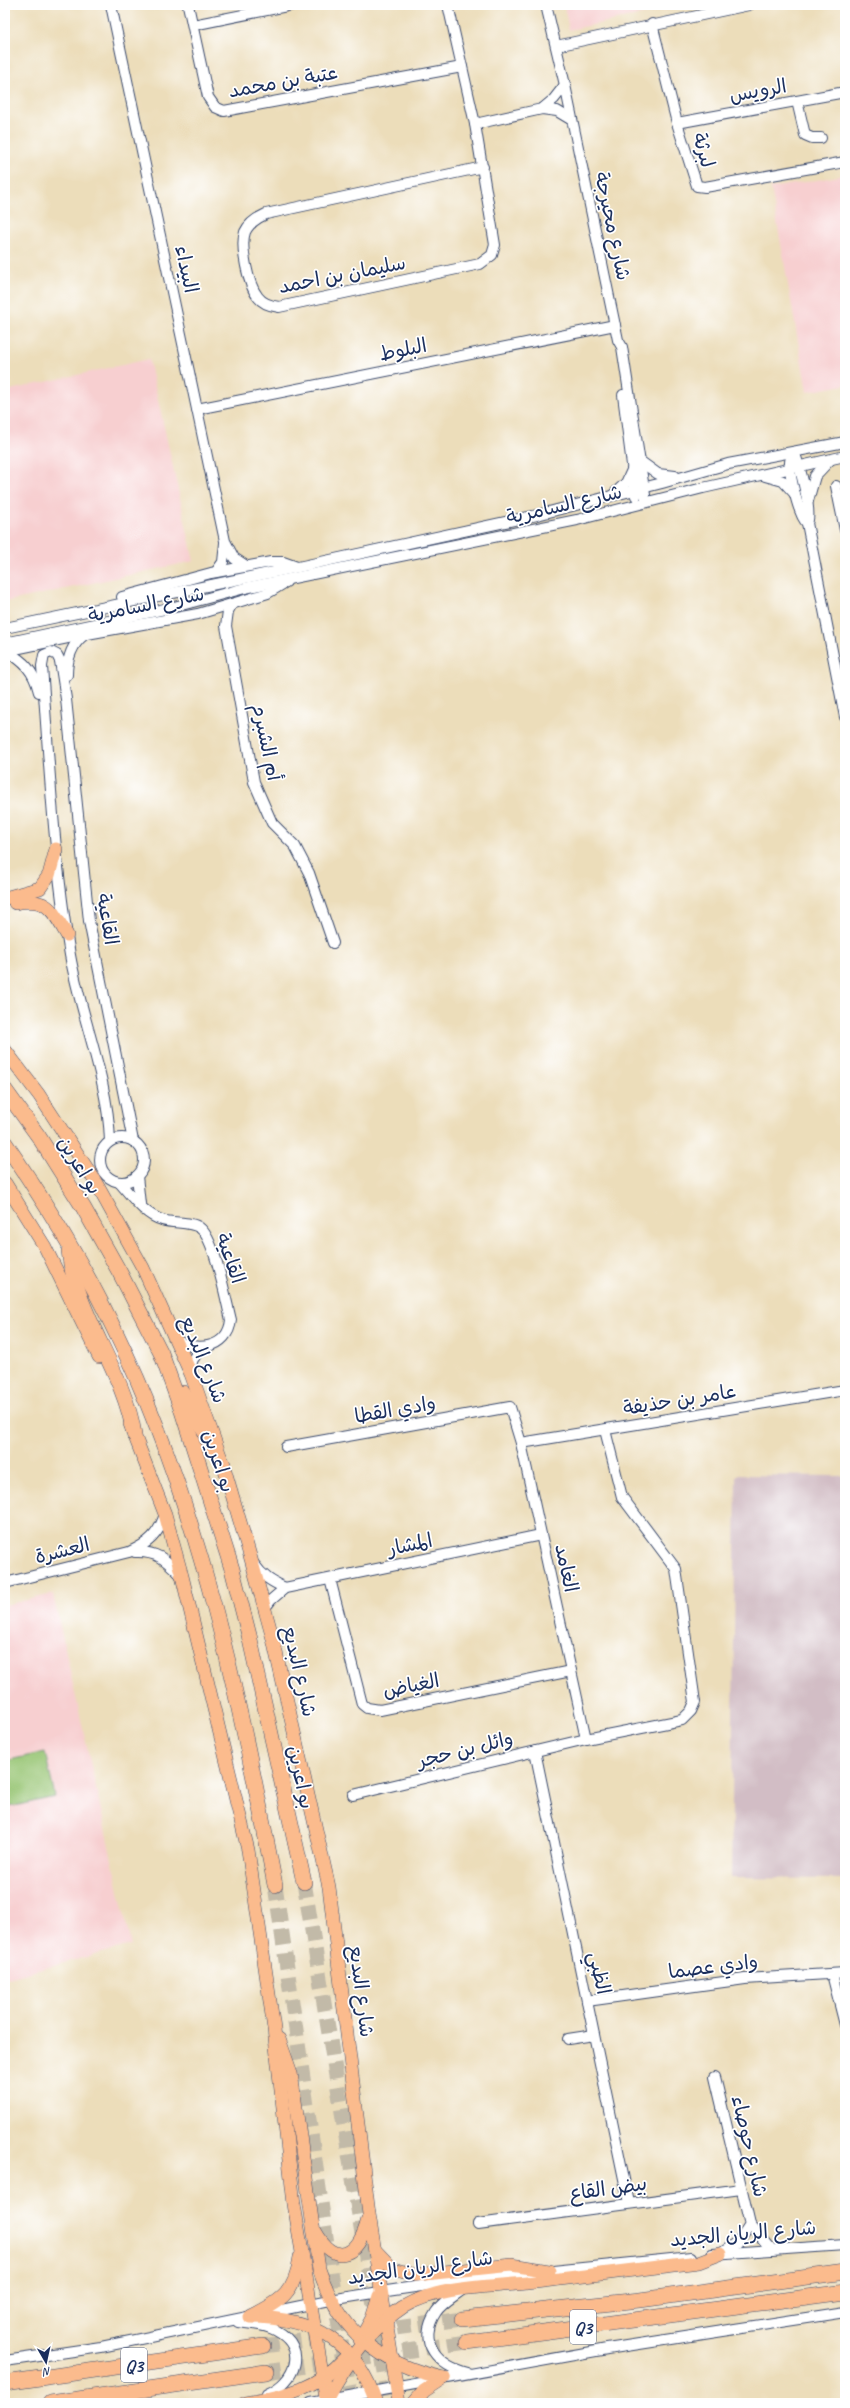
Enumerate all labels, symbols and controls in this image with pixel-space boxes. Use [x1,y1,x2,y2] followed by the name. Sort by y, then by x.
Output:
[227,60,340,103] street label: عتبة بن محمد
[727,73,789,108] street label: الرويس
[687,130,720,170] street label: لبرثة
[588,170,636,283] street label: شارع محيرجة
[169,243,204,295] street label: البيداء
[276,250,408,299] street label: سليمان بن احمد
[377,333,429,366] street label: البلوط
[504,479,625,531] street label: شارع السامرية
[86,581,207,629] street label: شارع السامرية
[243,701,287,784] street label: أم الشبرم
[91,891,124,947] street label: القاعية
[52,1131,107,1199] street label: بو اعرين
[210,1229,251,1287] street label: القاعية
[173,1312,232,1408] street label: شارع البديع
[621,1378,739,1421] street label: عامر بن حذيفة
[353,1390,438,1431] street label: وادي القطا
[197,1427,240,1496] street label: بو اعرين
[383,1528,435,1562] street label: المشار
[32,1532,92,1569] street label: العشرة
[549,1542,584,1595] street label: الغامد
[275,1623,322,1720] street label: شارع البديع
[381,1668,442,1703] street label: الغياض
[413,1725,516,1774] street label: وائل بن حجر
[282,1743,319,1811] street label: بو اعرين
[341,1944,380,2039] street label: شارع البديع
[578,1949,616,1998] street label: الظبي
[667,1949,760,1986] street label: وادي عصما
[725,2093,773,2200] street label: شارع حوصاء
[567,2171,649,2207] street label: بيض القاع
[669,2215,817,2253] street label: شارع الريان الجديد
[346,2245,495,2291] street label: شارع الريان الجديد
[570,2310,596,2344] road number: Q3
[26,2342,66,2382] north arrow
[121,2348,147,2382] road number: Q3
[41,2364,52,2380] text: N

